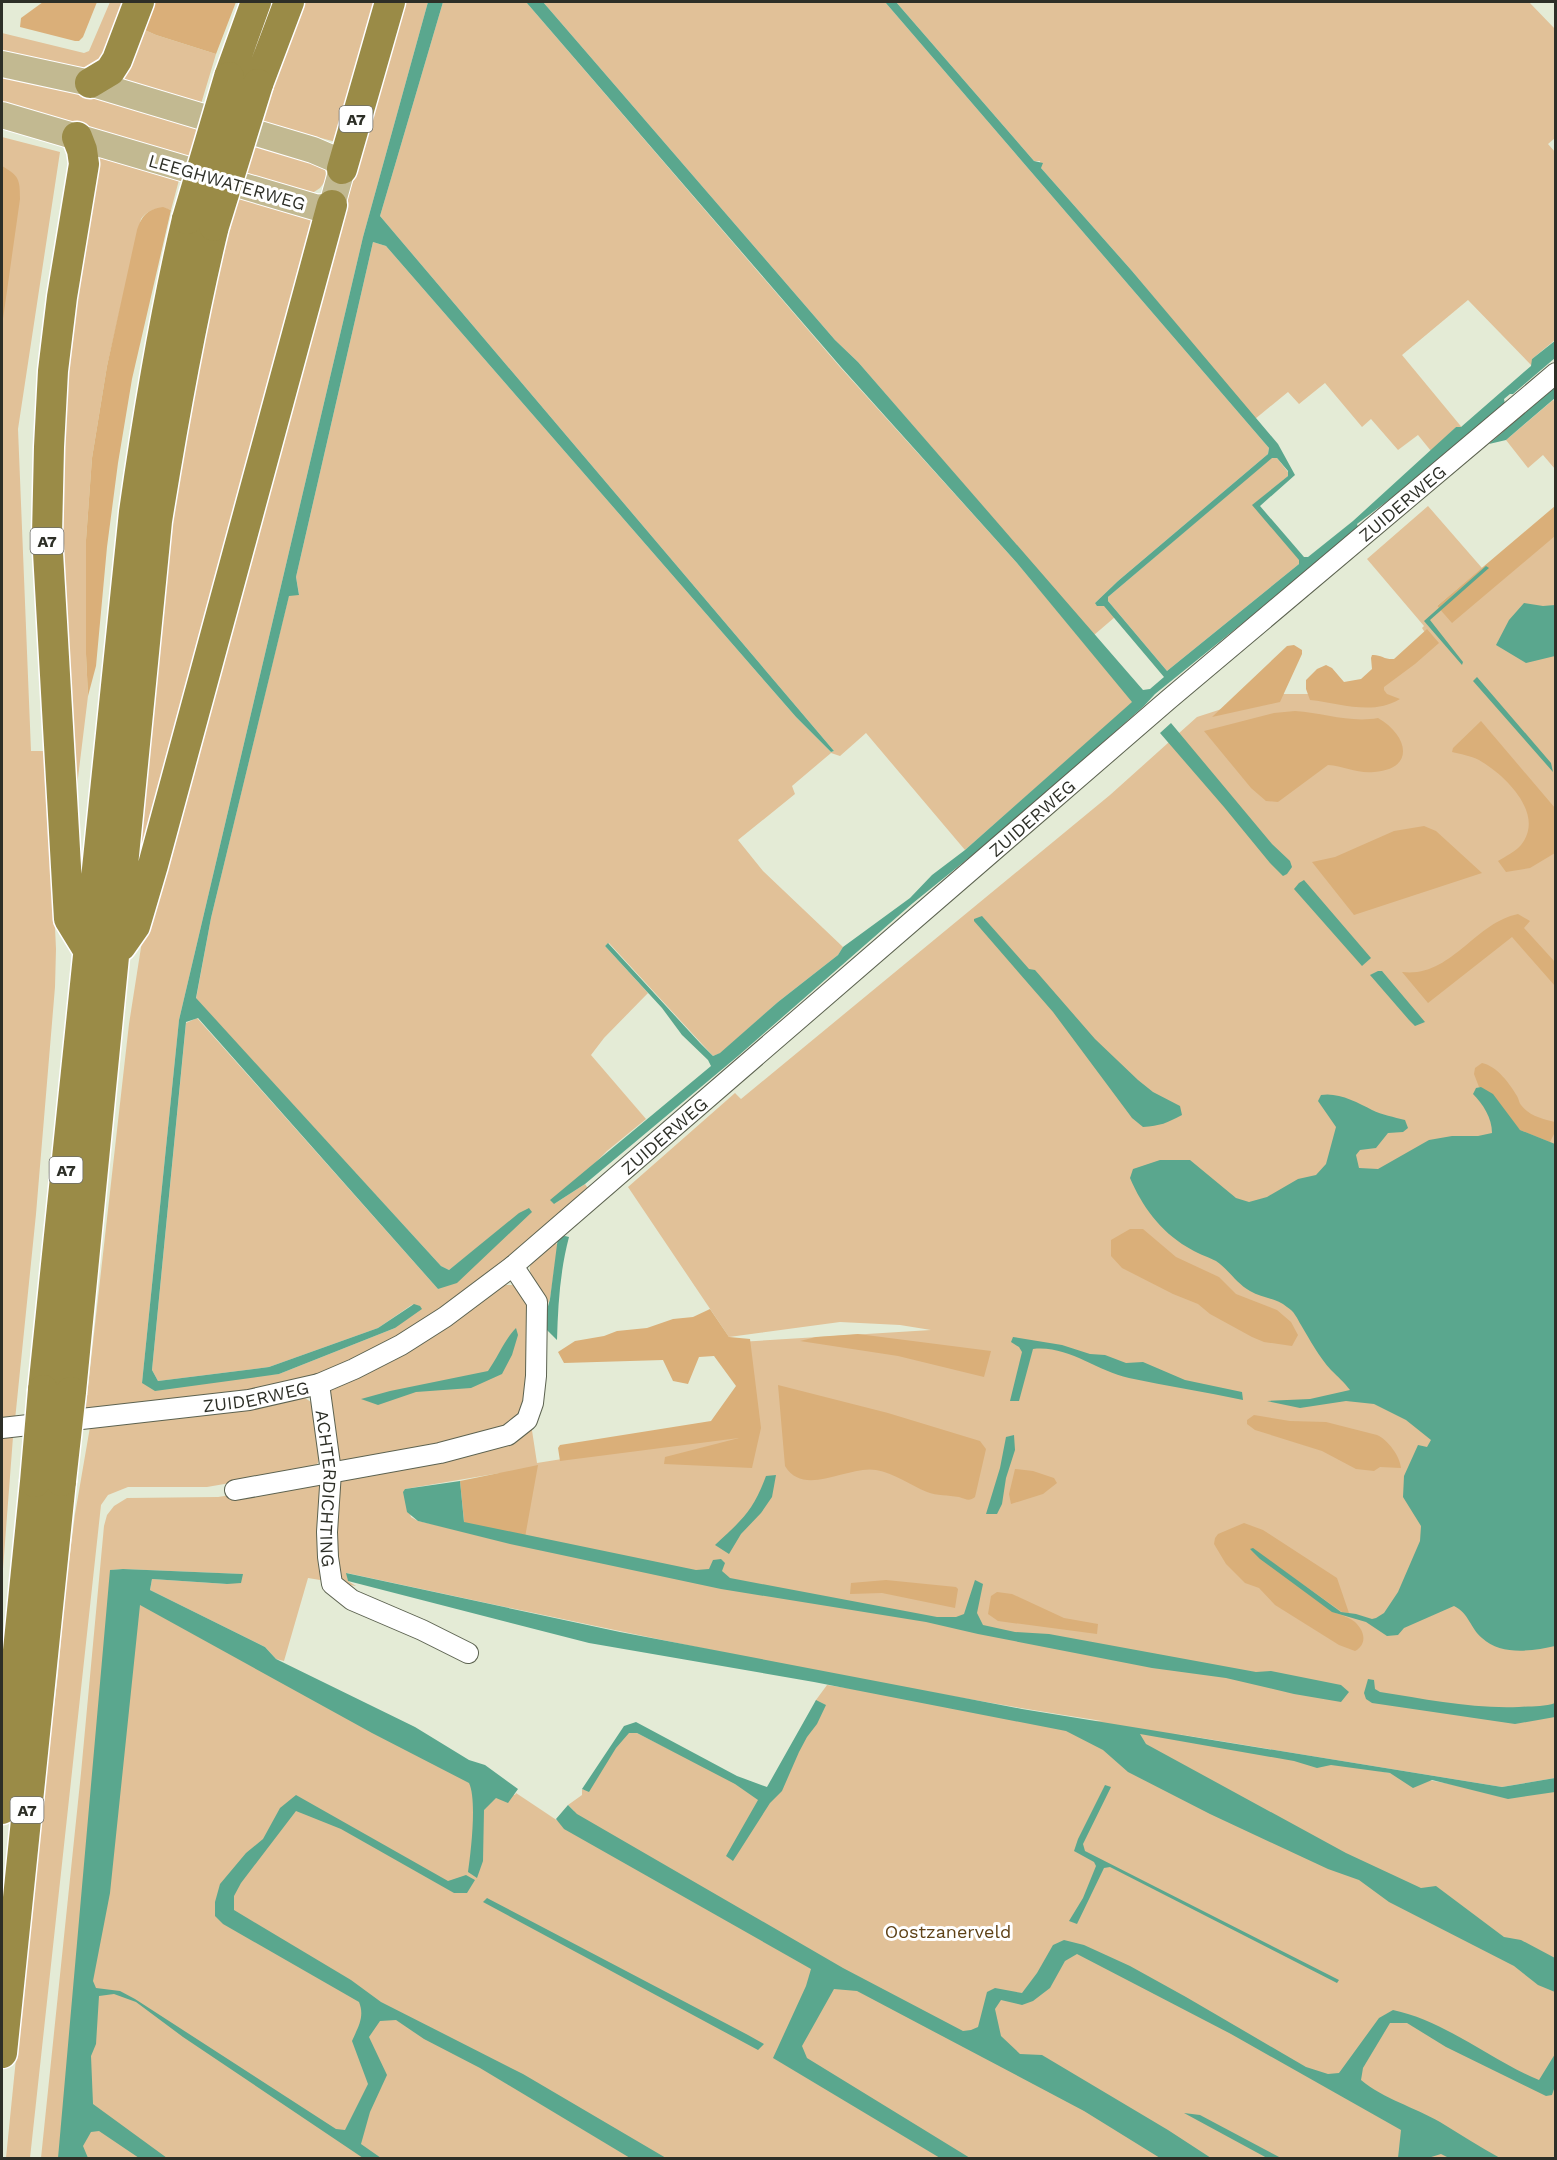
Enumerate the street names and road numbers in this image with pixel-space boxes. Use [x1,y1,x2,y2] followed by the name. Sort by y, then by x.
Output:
[340,106,372,132] road number: A7
[146,150,308,214] street label: LEEGHWATERWEG
[1354,460,1450,545] street label: ZUIDERWEG
[30,528,63,554] road number: A7
[984,775,1079,861] street label: ZUIDERWEG
[617,1092,712,1179] street label: ZUIDERWEG
[50,1157,82,1183] road number: A7
[202,1376,311,1416] street label: ZUIDERWEG
[312,1408,342,1568] street label: ACHTERDICHTING
[10,1797,44,1823] road number: A7

